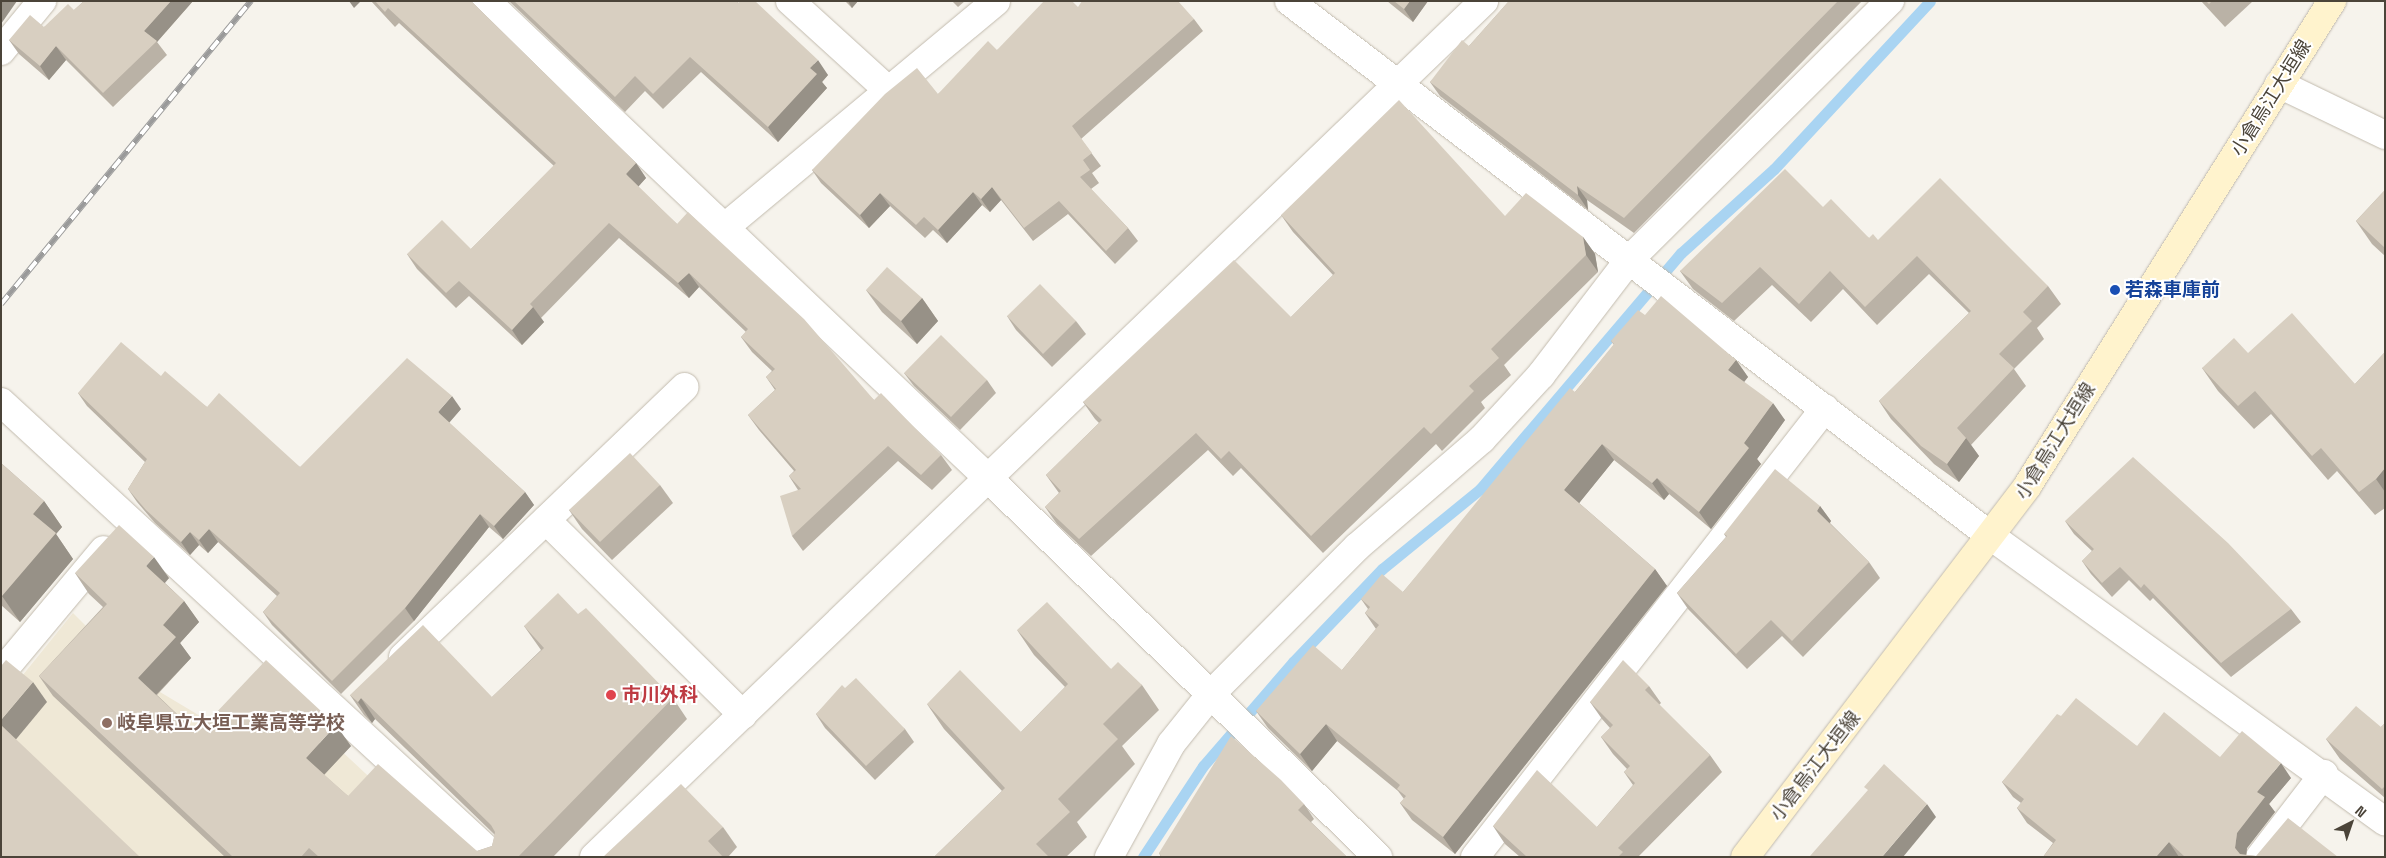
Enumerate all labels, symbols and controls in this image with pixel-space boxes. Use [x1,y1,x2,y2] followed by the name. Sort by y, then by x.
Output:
[2226,36,2316,160] street label: 小倉烏江大垣線
[2125,279,2220,301] place label: 若森車庫前
[2109,284,2121,296] marker: 若森車庫前
[2010,379,2100,503] street label: 小倉烏江大垣線
[622,684,698,706] place label: 市川外科
[604,688,618,702] marker: 市川外科
[1765,707,1865,825] street label: 小倉烏江大垣線
[117,712,345,734] place label: 岐阜県立大垣工業高等学校
[101,717,113,729] marker: 岐阜県立大垣工業高等学校
[2326,798,2376,848] north arrow
[2351,802,2370,822] text: N

